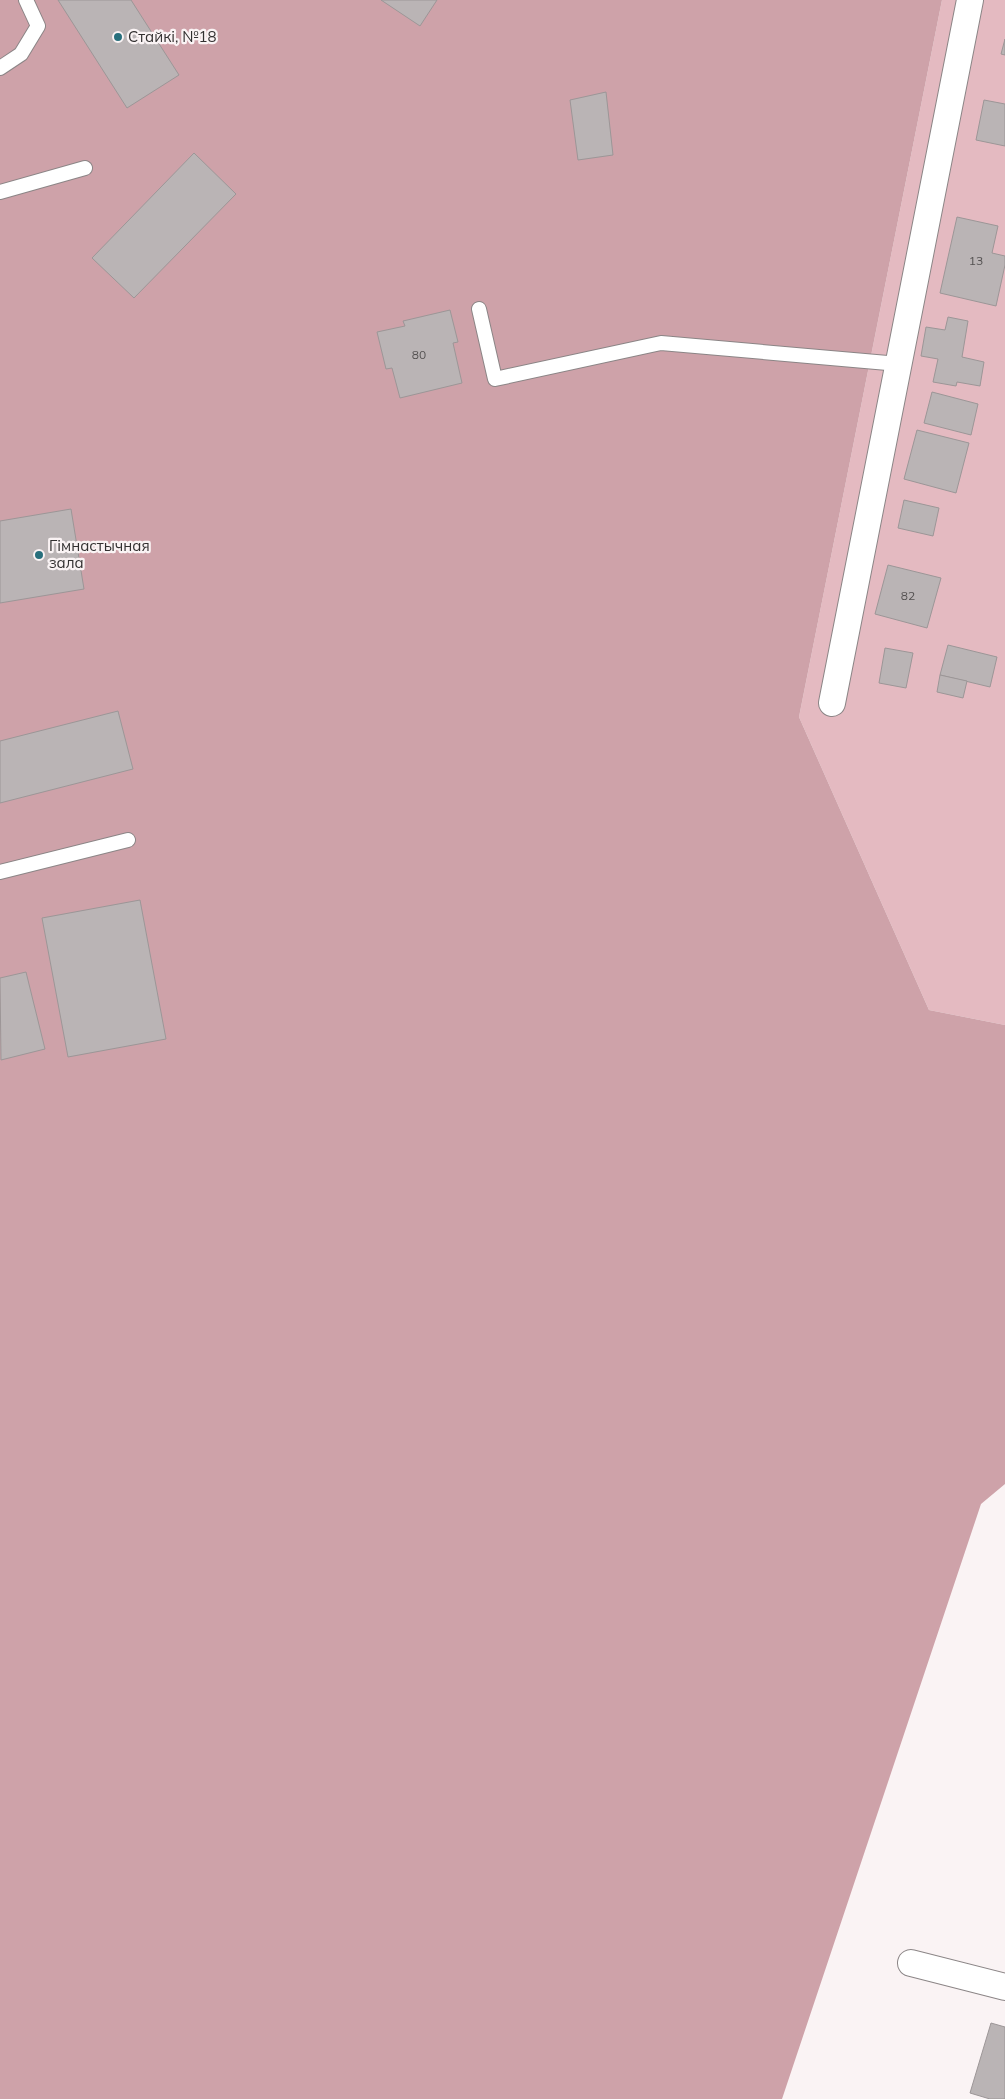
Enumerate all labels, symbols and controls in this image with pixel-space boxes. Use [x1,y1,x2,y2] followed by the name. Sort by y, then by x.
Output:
[128,27,217,46] place label: Стайкі, №18
[112,31,124,43] marker: Стайкі, №18
[969,253,983,268] house number: 13
[412,347,426,362] house number: 80
[49,536,150,572] place label: Гімнастычная зала
[33,549,45,561] marker: Гімнастычная зала
[901,588,915,603] house number: 82

